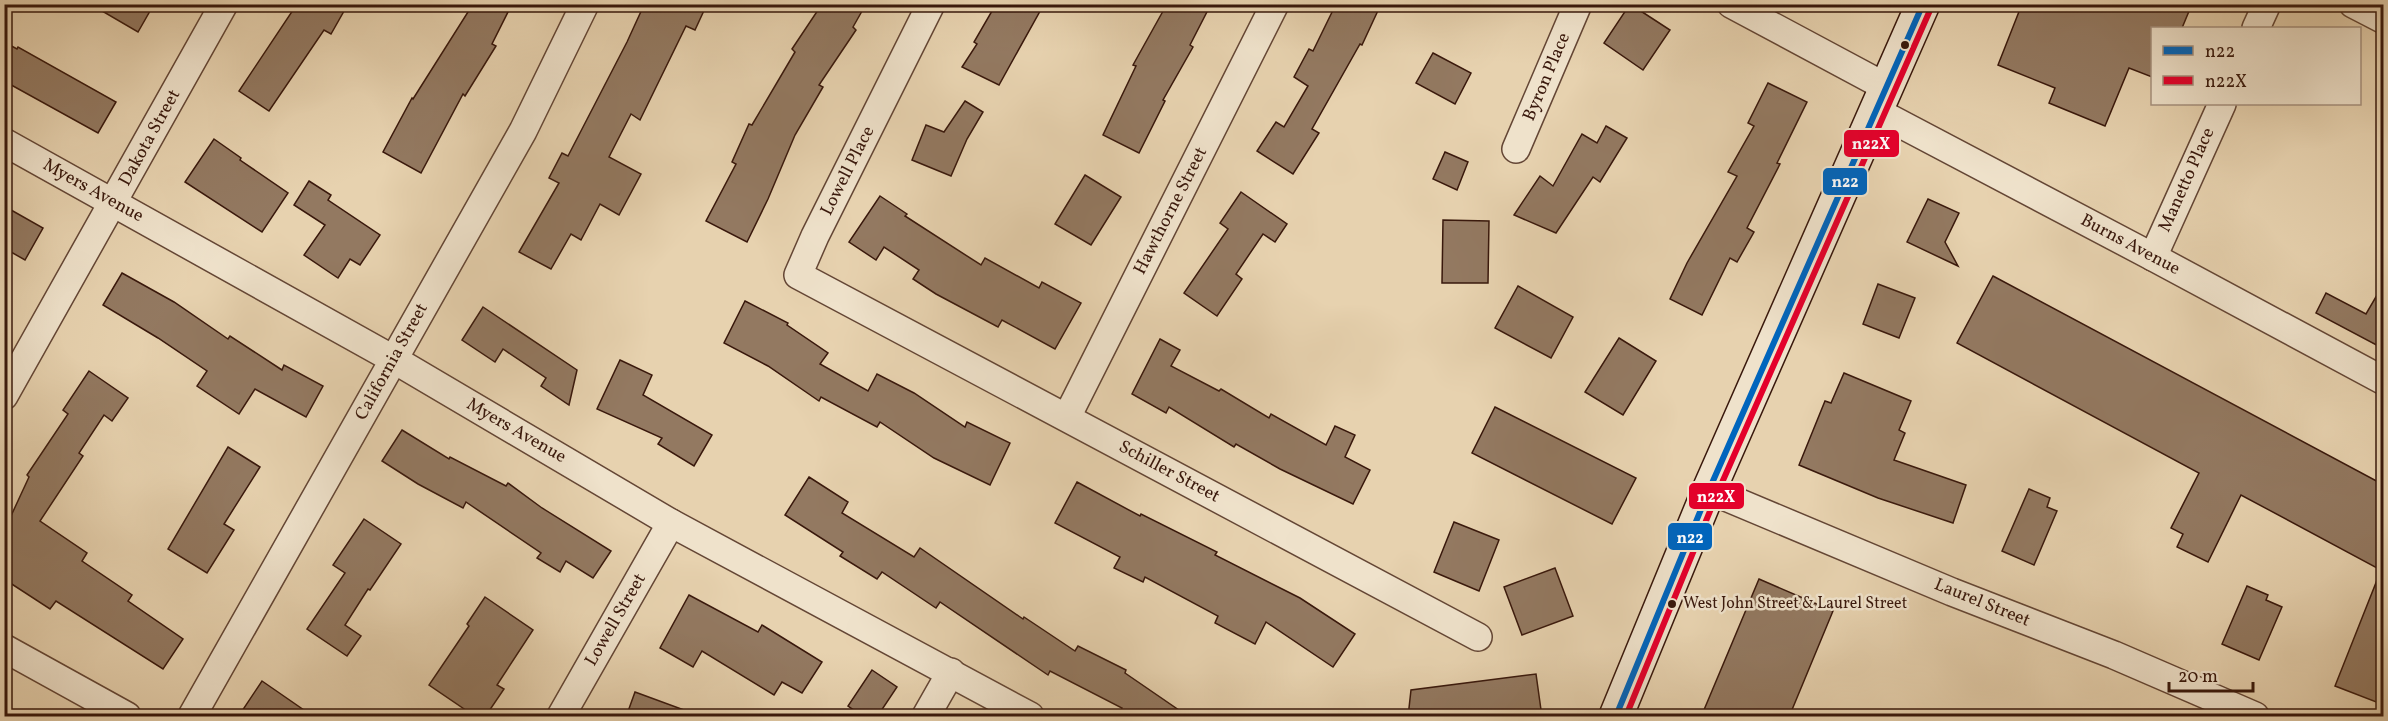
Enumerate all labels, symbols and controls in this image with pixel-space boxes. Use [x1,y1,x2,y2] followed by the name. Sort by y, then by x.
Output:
[2151,27,2361,105] legend
[1517,29,1577,125] street label: Byron Place
[1899,39,1911,51] unlabelled marker
[2205,40,2235,65] text: n22
[2205,70,2247,95] text: n22X
[113,85,187,191] street label: Dakota Street
[815,122,881,220] street label: Lowell Place
[2153,124,2221,236] street label: Manetto Place
[1843,129,1900,158] line badge: n22X
[1852,134,1890,156] text: n22X
[1128,143,1214,279] street label: Hawthorne Street
[38,153,148,229] street label: Myers Avenue
[1822,167,1868,196] line badge: n22
[1831,172,1859,194] text: n22
[2076,208,2184,282] street label: Burns Avenue
[349,299,435,425] street label: California Street
[461,392,571,470] street label: Myers Avenue
[1114,435,1224,509] street label: Schiller Street
[1688,482,1745,510] line badge: n22X
[1697,487,1735,509] text: n22X
[1667,522,1713,551] line badge: n22
[1676,528,1704,550] text: n22
[579,569,653,671] street label: Lowell Street
[1930,572,2034,634] street label: Laurel Street
[1683,593,1908,615] place label: West John Street & Laurel Street
[1666,598,1678,610] marker: West John Street & Laurel Street
[2169,655,2253,693] scale bar
[2178,665,2218,690] text: 20 m

